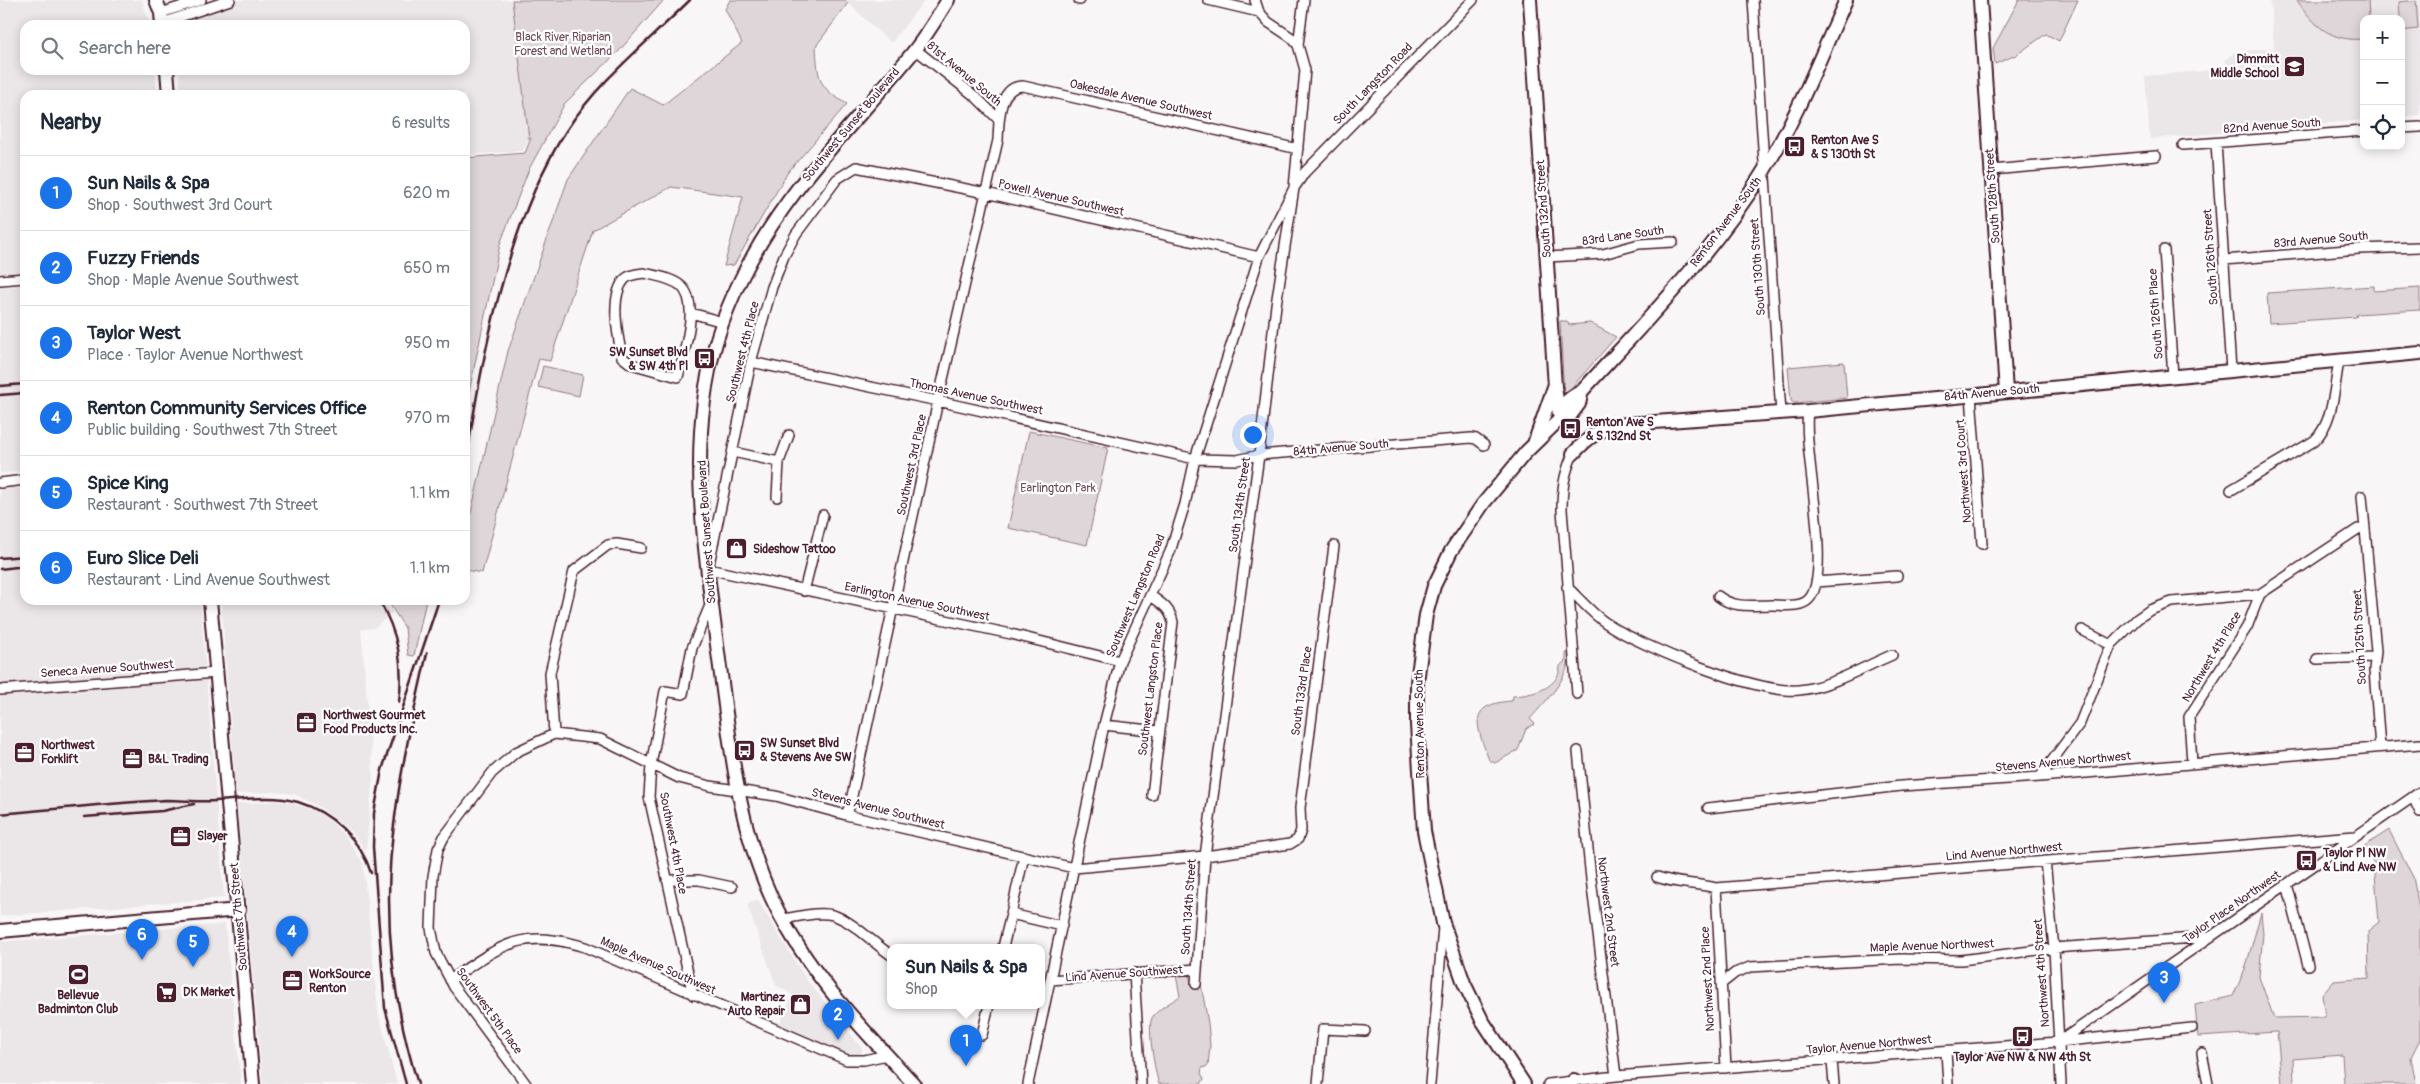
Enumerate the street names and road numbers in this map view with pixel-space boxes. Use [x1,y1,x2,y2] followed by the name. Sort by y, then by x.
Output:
[924,38,1005,110] street label: 81st Avenue South
[1330,40,1416,128] street label: South Langston Road
[799,65,903,185] street label: Southwest Sunset Boulevard
[1068,76,1214,124] street label: Oakesdale Avenue Southwest
[2223,115,2322,137] street label: 82nd Avenue South
[1982,148,2004,244] street label: South 128th Street
[1533,159,1555,259] street label: South 132nd Street
[1687,174,1765,270] street label: Renton Avenue South
[996,176,1126,220] street label: Powell Avenue Southwest
[2200,208,2222,306] street label: South 126th Street
[1747,218,1769,316] street label: South 130th Street
[1581,223,1665,249] street label: 83rd Lane South
[2273,228,2369,252] street label: 83rd Avenue South
[2145,268,2167,360] street label: South 126th Place
[723,300,763,404] street label: Southwest 4th Place
[908,376,1044,419] street label: Thomas Avenue Southwest
[1944,381,2041,405] street label: 84th Avenue South
[894,413,930,517] street label: Southwest 3rd Place
[1953,418,1975,524] street label: Northwest 3rd Court
[1293,436,1390,460] street label: 84th Avenue South
[1226,456,1254,554] street label: South 134th Street
[694,460,720,604] street label: Southwest Sunset Boulevard
[1103,532,1169,660] street label: Southwest Langston Road
[843,579,991,625] street label: Earlington Avenue Southwest
[2350,588,2370,685] street label: South 125th Street
[2179,609,2245,705] street label: Northwest 4th Place
[1135,621,1167,757] street label: Southwest Langston Place
[1288,645,1316,737] street label: South 133rd Place
[40,657,174,681] street label: Seneca Avenue Southwest
[1412,669,1428,779] street label: Renton Avenue South
[1994,749,2132,775] street label: Stevens Avenue Northwest
[810,785,946,833] street label: Stevens Avenue Southwest
[656,791,690,895] street label: Southwest 4th Place
[1945,839,2063,865] street label: Lind Avenue Northwest
[1594,856,1622,968] street label: Northwest 2nd Street
[1178,858,1200,956] street label: South 134th Street
[227,862,251,972] street label: Southwest 7th Street
[2180,867,2284,946] street label: Taylor Place Northwest
[2031,918,2053,1028] street label: Northwest 4th Street
[1698,926,1718,1032] street label: Northwest 2nd Place
[598,934,718,998] street label: Maple Avenue Southwest
[1870,936,1995,956] street label: Maple Avenue Northwest
[1065,962,1183,986] street label: Lind Avenue Southwest
[453,965,526,1057] street label: Southwest 5th Place
[1806,1032,1932,1058] street label: Taylor Avenue Northwest

